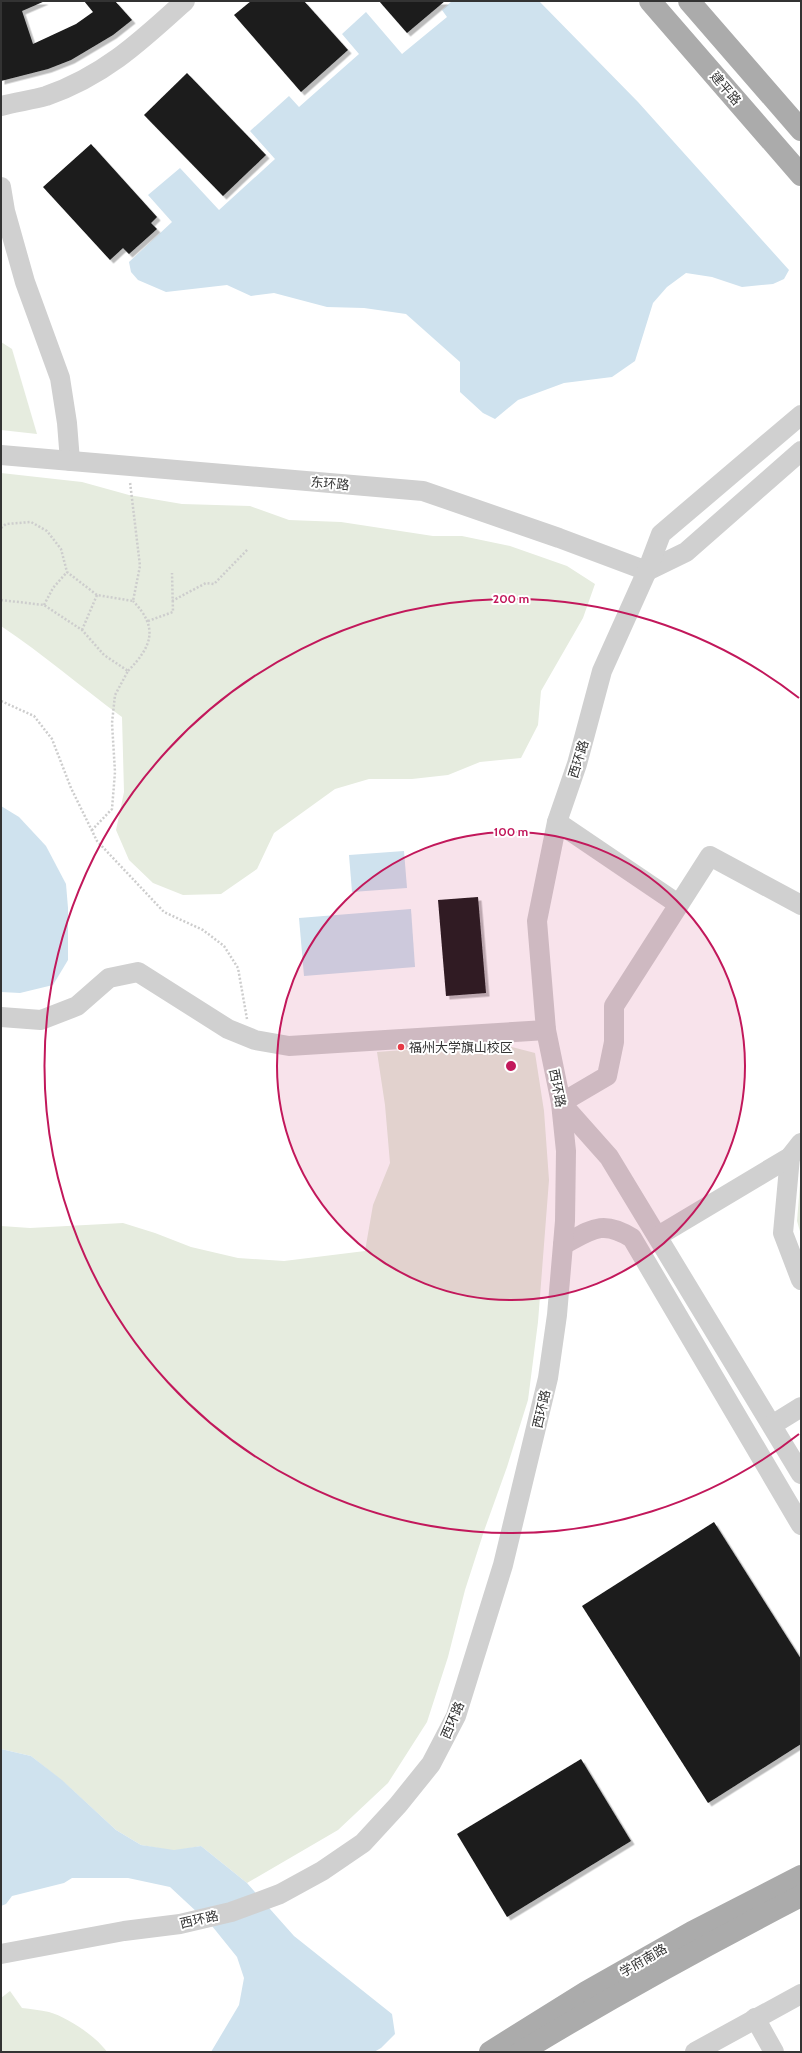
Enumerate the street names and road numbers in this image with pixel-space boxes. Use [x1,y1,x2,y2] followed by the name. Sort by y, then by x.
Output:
[707,68,745,108] street label: 建平路
[310,473,350,493] street label: 东环路
[565,738,591,780] street label: 西环路
[546,1067,570,1109] street label: 西环路
[529,1388,553,1430] street label: 西环路
[437,1699,467,1741] street label: 西环路
[178,1907,220,1931] street label: 西环路
[616,1940,670,1980] street label: 学府南路

